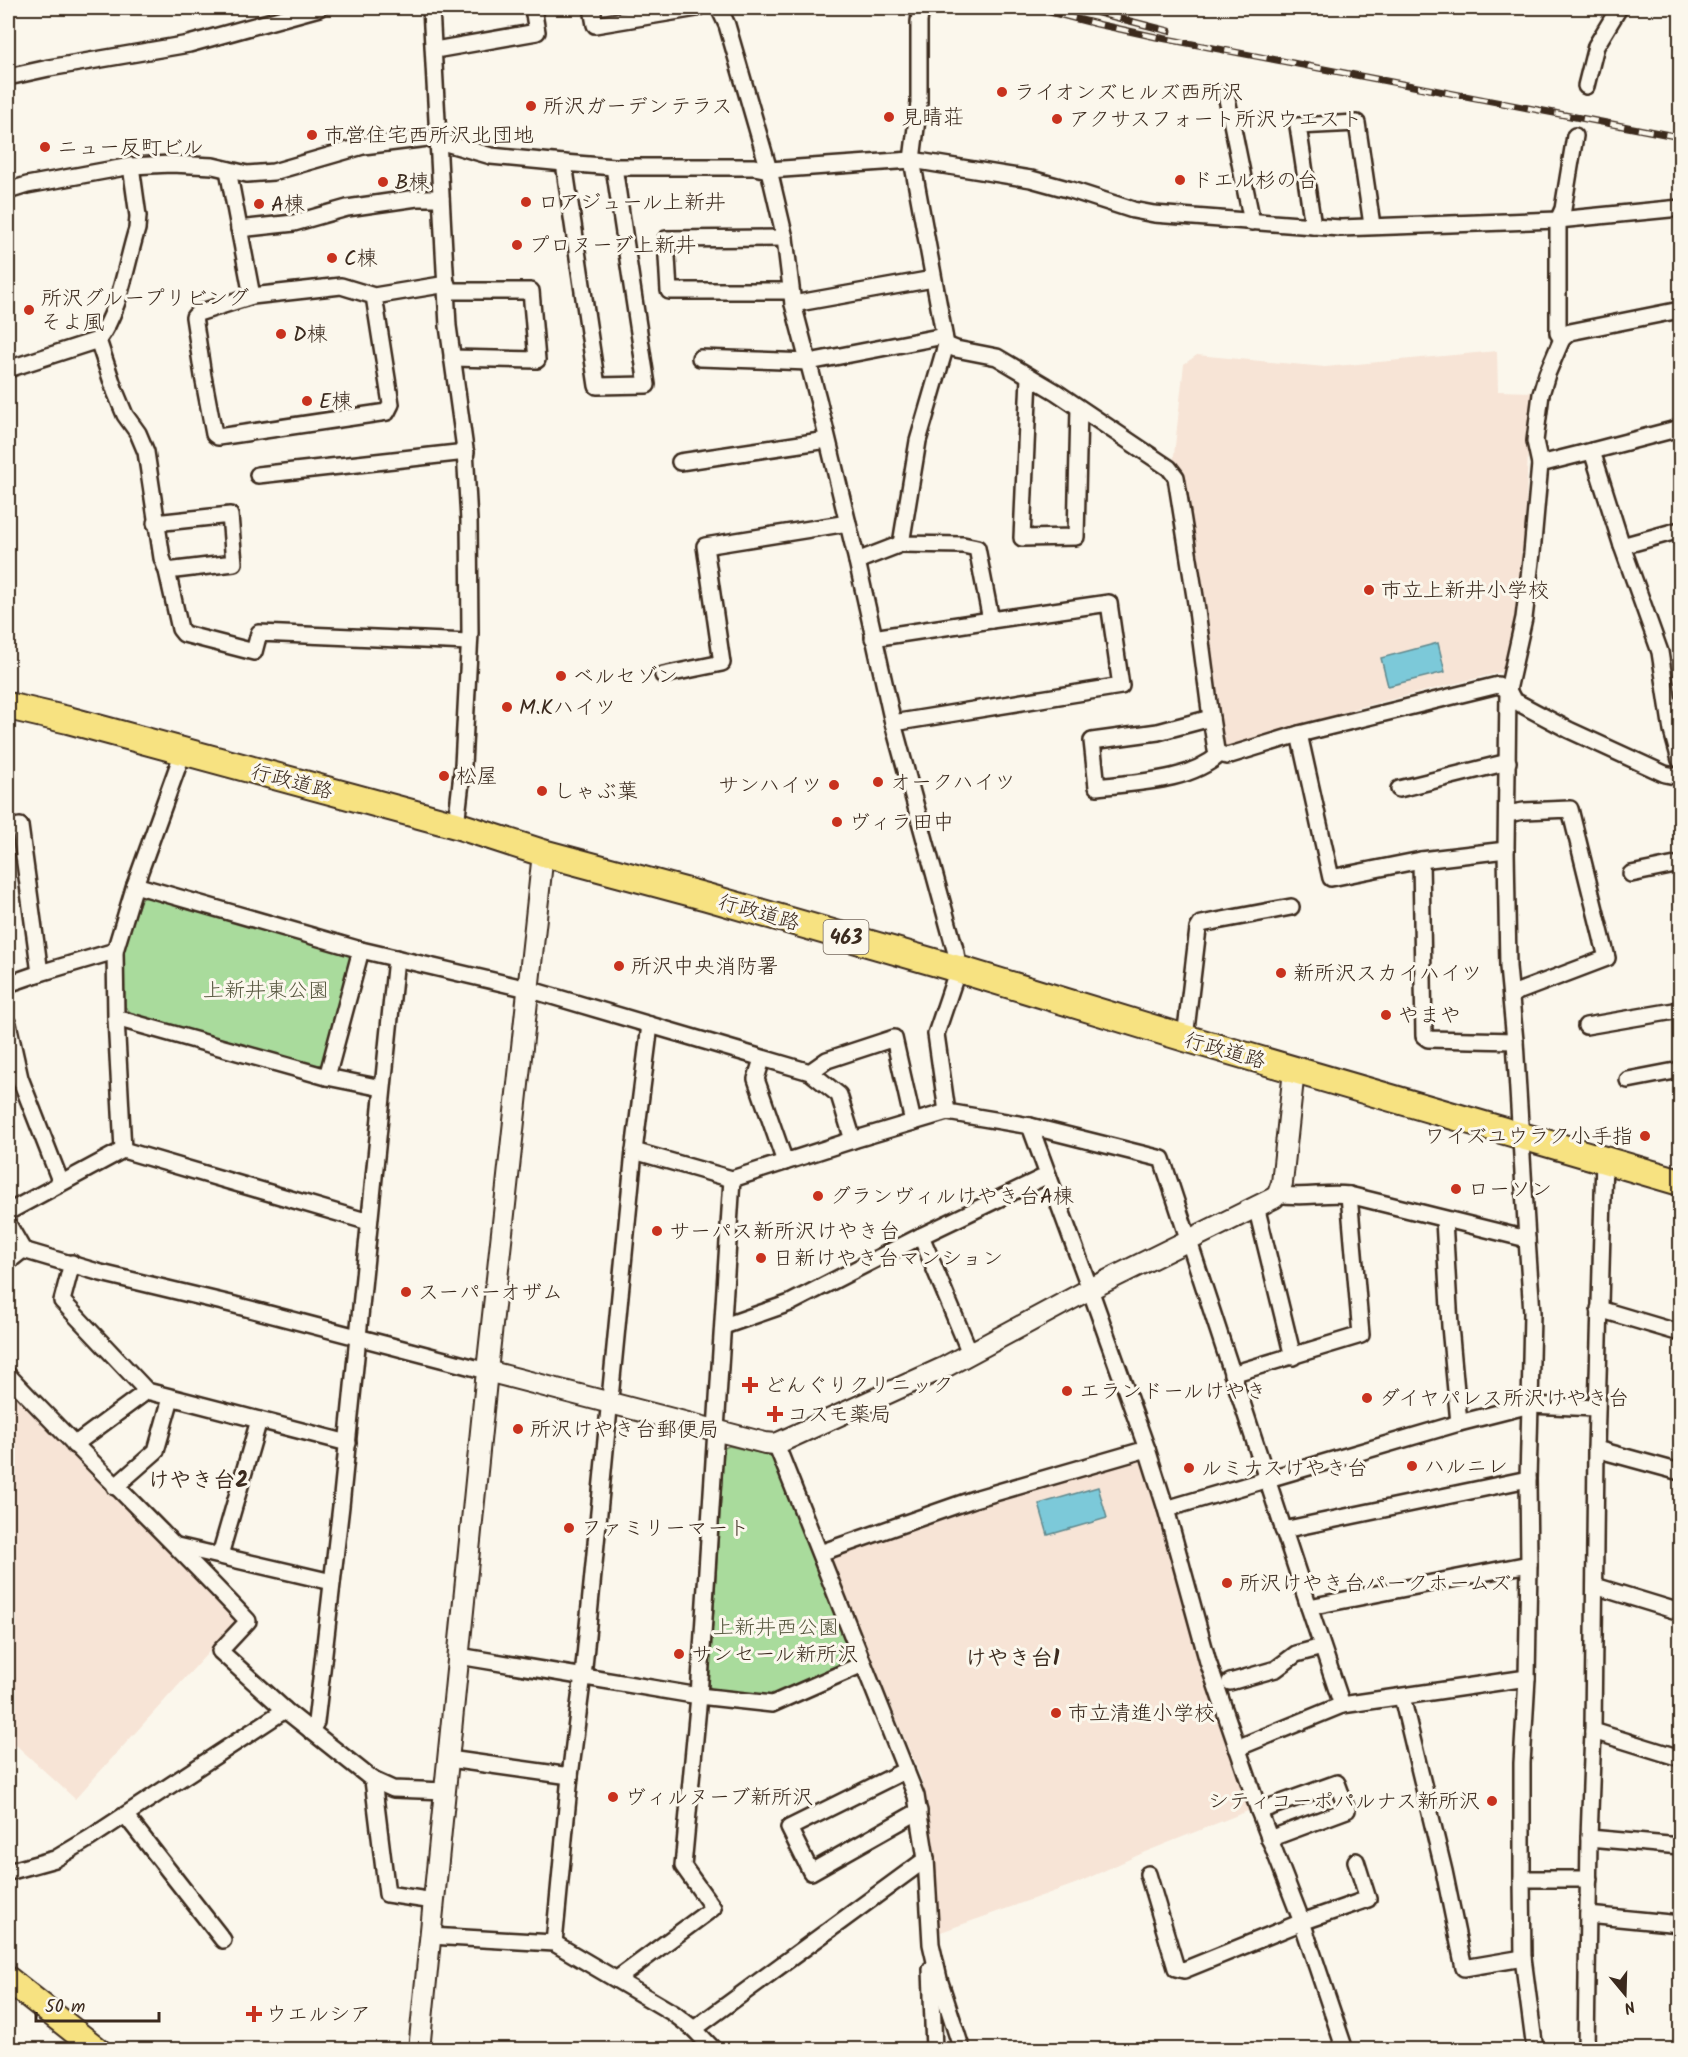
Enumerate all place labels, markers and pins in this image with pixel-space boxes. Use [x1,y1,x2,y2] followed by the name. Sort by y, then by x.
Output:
[1014,77,1243,110] place label: ライオンズヒルズ西所沢
[995,85,1009,99] marker: ライオンズヒルズ西所沢
[543,91,732,124] place label: 所沢ガーデンテラス
[524,99,538,113] marker: 所沢ガーデンテラス
[901,102,964,135] place label: 見晴荘
[1069,104,1363,137] place label: アクサスフォート所沢ウエスト
[882,110,896,124] marker: 見晴荘
[1050,112,1064,126] marker: アクサスフォート所沢ウエスト
[324,120,534,153] place label: 市営住宅西所沢北団地
[305,128,319,142] marker: 市営住宅西所沢北団地
[57,132,204,165] place label: ニュー反町ビル
[38,140,52,154] marker: ニュー反町ビル
[1192,165,1318,198] place label: ドエル杉の台
[395,167,429,200] place label: B棟
[1173,173,1187,187] marker: ドエル杉の台
[376,175,390,189] marker: B棟
[538,187,726,220] place label: ロアジュール上新井
[271,189,305,222] place label: A棟
[519,195,533,209] marker: ロアジュール上新井
[252,197,266,211] marker: A棟
[529,230,696,263] place label: プロヌーブ上新井
[510,238,524,252] marker: プロヌーブ上新井
[344,243,378,276] place label: C棟
[325,251,339,265] marker: C棟
[41,283,249,340] place label: 所沢グループリビング そよ風
[22,303,36,317] marker: 所沢グループリビング そよ風
[293,319,328,352] place label: D棟
[274,327,288,341] marker: D棟
[319,386,352,419] place label: E棟
[300,394,314,408] marker: E棟
[1381,575,1549,608] place label: 市立上新井小学校
[1362,583,1376,597] marker: 市立上新井小学校
[573,661,678,694] place label: ベルセゾン
[554,669,568,683] marker: ベルセゾン
[519,692,616,725] place label: M.Kハイツ
[500,700,514,714] marker: M.Kハイツ
[456,761,498,794] place label: 松屋
[890,767,1016,800] place label: オークハイツ
[437,769,451,783] marker: 松屋
[718,770,822,803] place label: サンハイツ
[871,775,885,789] marker: オークハイツ
[554,776,638,809] place label: しゃぶ葉
[827,778,841,792] marker: サンハイツ
[535,784,549,798] marker: しゃぶ葉
[849,807,954,840] place label: ヴィラ田中
[830,815,844,829] marker: ヴィラ田中
[631,951,778,984] place label: 所沢中央消防署
[1293,958,1482,991] place label: 新所沢スカイハイツ
[612,959,626,973] marker: 所沢中央消防署
[1274,966,1288,980] marker: 新所沢スカイハイツ
[1398,1000,1461,1033] place label: やまや
[1379,1008,1393,1022] marker: やまや
[1424,1121,1633,1154] place label: ワイズユウラク小手指
[1638,1129,1652,1143] marker: ワイズユウラク小手指
[1468,1174,1552,1207] place label: ローソン
[830,1181,1074,1214] place label: グランヴィルけやき台A棟
[1449,1182,1463,1196] marker: ローソン
[811,1189,825,1203] marker: グランヴィルけやき台A棟
[669,1216,900,1249] place label: サーパス新所沢けやき台
[650,1224,664,1238] marker: サーパス新所沢けやき台
[773,1243,1003,1276] place label: 日新けやき台マンション
[754,1251,768,1265] marker: 日新けやき台マンション
[418,1277,563,1310] place label: スーパーオザム
[399,1285,413,1299] marker: スーパーオザム
[764,1370,953,1403] place label: どんぐりクリニック
[741,1376,759,1394] marker: どんぐりクリニック
[1079,1376,1267,1409] place label: エランドールけやき
[1379,1383,1629,1416] place label: ダイヤパレス所沢けやき台
[1060,1384,1074,1398] marker: エランドールけやき
[1360,1391,1374,1405] marker: ダイヤパレス所沢けやき台
[787,1399,891,1432] place label: コスモ薬局
[768,1407,782,1421] marker: コスモ薬局
[530,1414,719,1447] place label: 所沢けやき台郵便局
[511,1422,525,1436] marker: 所沢けやき台郵便局
[1424,1451,1508,1484] place label: ハルニレ
[1201,1453,1368,1486] place label: ルミナスけやき台
[1405,1459,1419,1473] marker: ハルニレ
[1182,1461,1196,1475] marker: ルミナスけやき台
[581,1513,749,1546] place label: ファミリーマート
[562,1521,576,1535] marker: ファミリーマート
[1239,1568,1511,1601] place label: 所沢けやき台パークホームズ
[1220,1576,1234,1590] marker: 所沢けやき台パークホームズ
[691,1639,858,1672] place label: サンセール新所沢
[672,1647,686,1661] marker: サンセール新所沢
[1068,1698,1215,1731] place label: 市立清進小学校
[1049,1706,1063,1720] marker: 市立清進小学校
[625,1782,813,1815] place label: ヴィルヌーブ新所沢
[1208,1786,1480,1819] place label: シティコーポパルナス新所沢
[606,1790,620,1804] marker: ヴィルヌーブ新所沢
[1485,1794,1499,1808] marker: シティコーポパルナス新所沢
[266,1999,371,2032] place label: ウエルシア
[247,2007,261,2021] marker: ウエルシア

